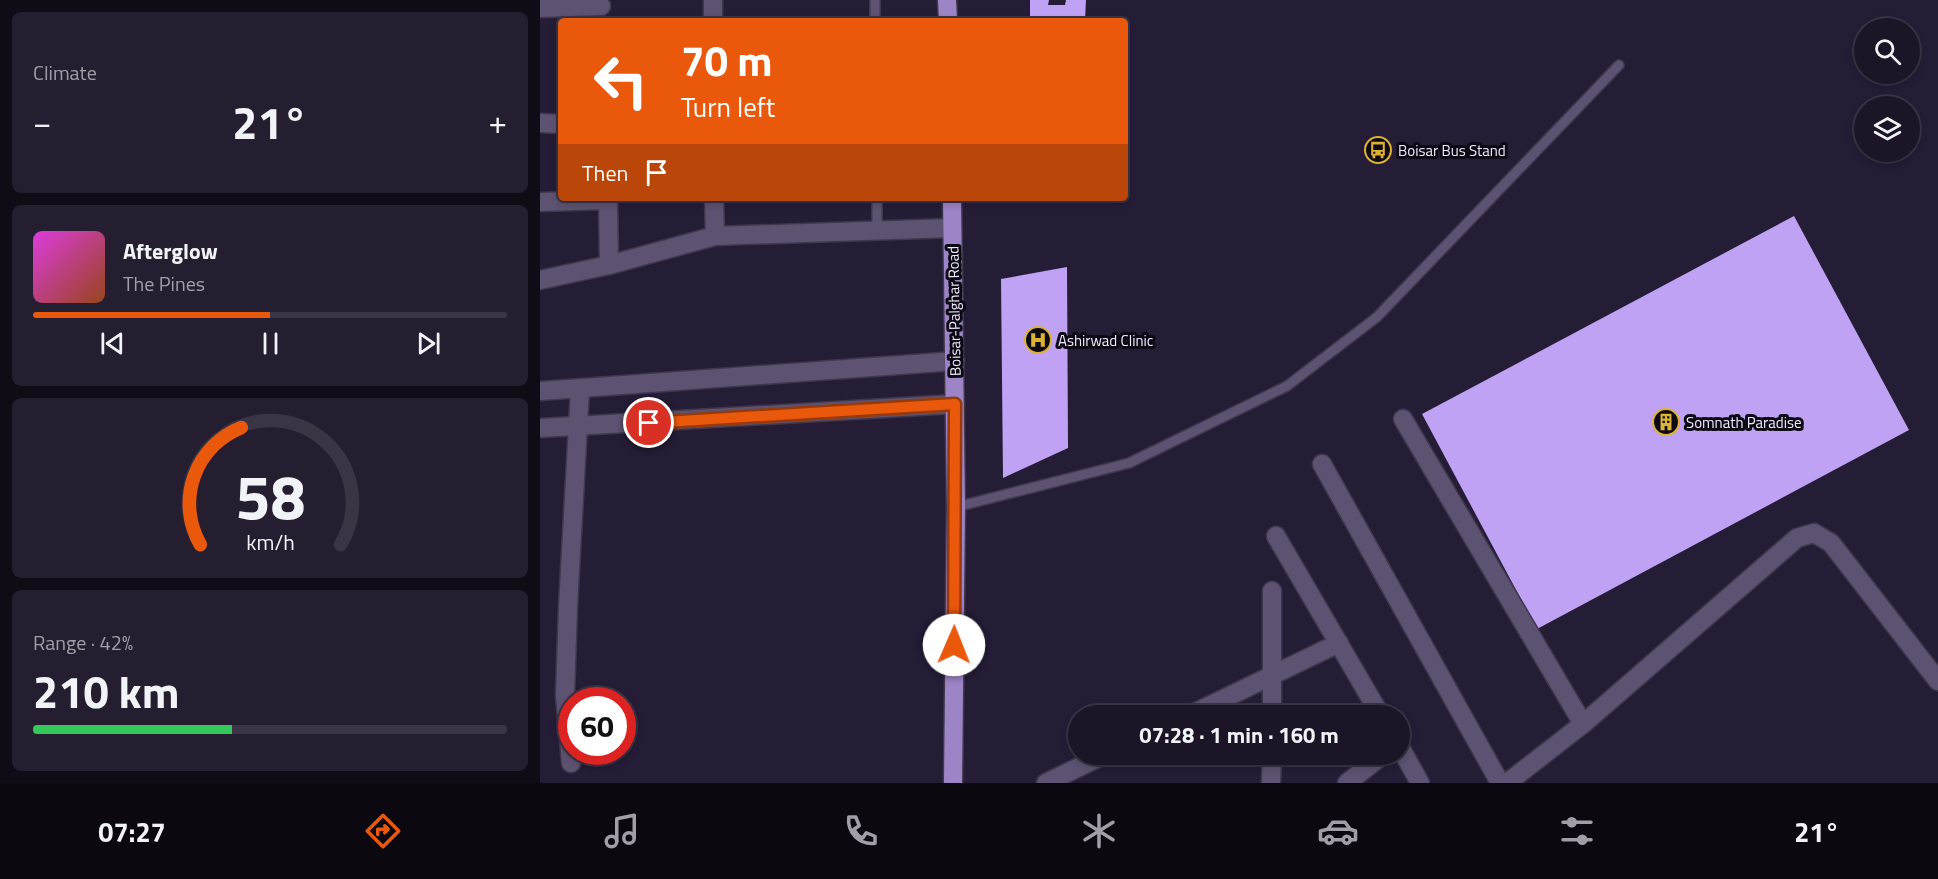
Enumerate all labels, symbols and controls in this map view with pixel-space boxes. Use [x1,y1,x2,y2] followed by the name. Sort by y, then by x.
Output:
[1854,18,1920,162] map controls
[1854,18,1920,84] button: search
[681,28,773,92] text: 70 m
[582,42,660,120] icon: left
[33,57,97,88] text: Climate
[681,86,775,127] text: Turn left
[232,88,308,156] text: 21°
[1854,96,1920,162] button: layers
[33,97,51,147] text: −
[489,97,507,147] text: +
[1363,135,1393,165] bus stop icon: Boisar Bus Stand
[1398,139,1506,162] place label: Boisar Bus Stand
[582,156,628,190] text: Then
[640,156,673,189] icon: arrive
[123,234,218,268] text: Afterglow
[941,246,967,376] street label: Boisar-Palghar Road
[123,268,205,299] text: The Pines
[1023,325,1053,355] hospital icon: Ashirwad Clinic
[96,327,129,360] icon: previous
[254,327,287,360] icon: pause
[412,327,445,360] icon: next
[1058,329,1153,352] place label: Ashirwad Clinic
[623,397,674,448] pin
[632,406,665,439] icon: arrive
[1651,407,1681,437] building icon: Somnath Paradise
[1686,411,1802,434] place label: Somnath Paradise
[235,448,305,543] text: 58
[246,526,294,558] text: km/h
[922,613,986,677] position arrow
[33,627,133,658] text: Range · 42%
[33,657,179,725] text: 210 km
[558,687,636,765] speed limit sign: 60
[1139,718,1339,752] text: 07:28 · 1 min · 160 m
[362,810,404,852] icon: directions
[601,810,643,852] icon: music
[840,810,882,852] icon: phone
[1078,810,1120,852] icon: climate
[1317,810,1359,852] icon: car
[1556,810,1598,852] icon: filters
[98,811,166,852] text: 07:27
[1794,811,1840,852] text: 21°

